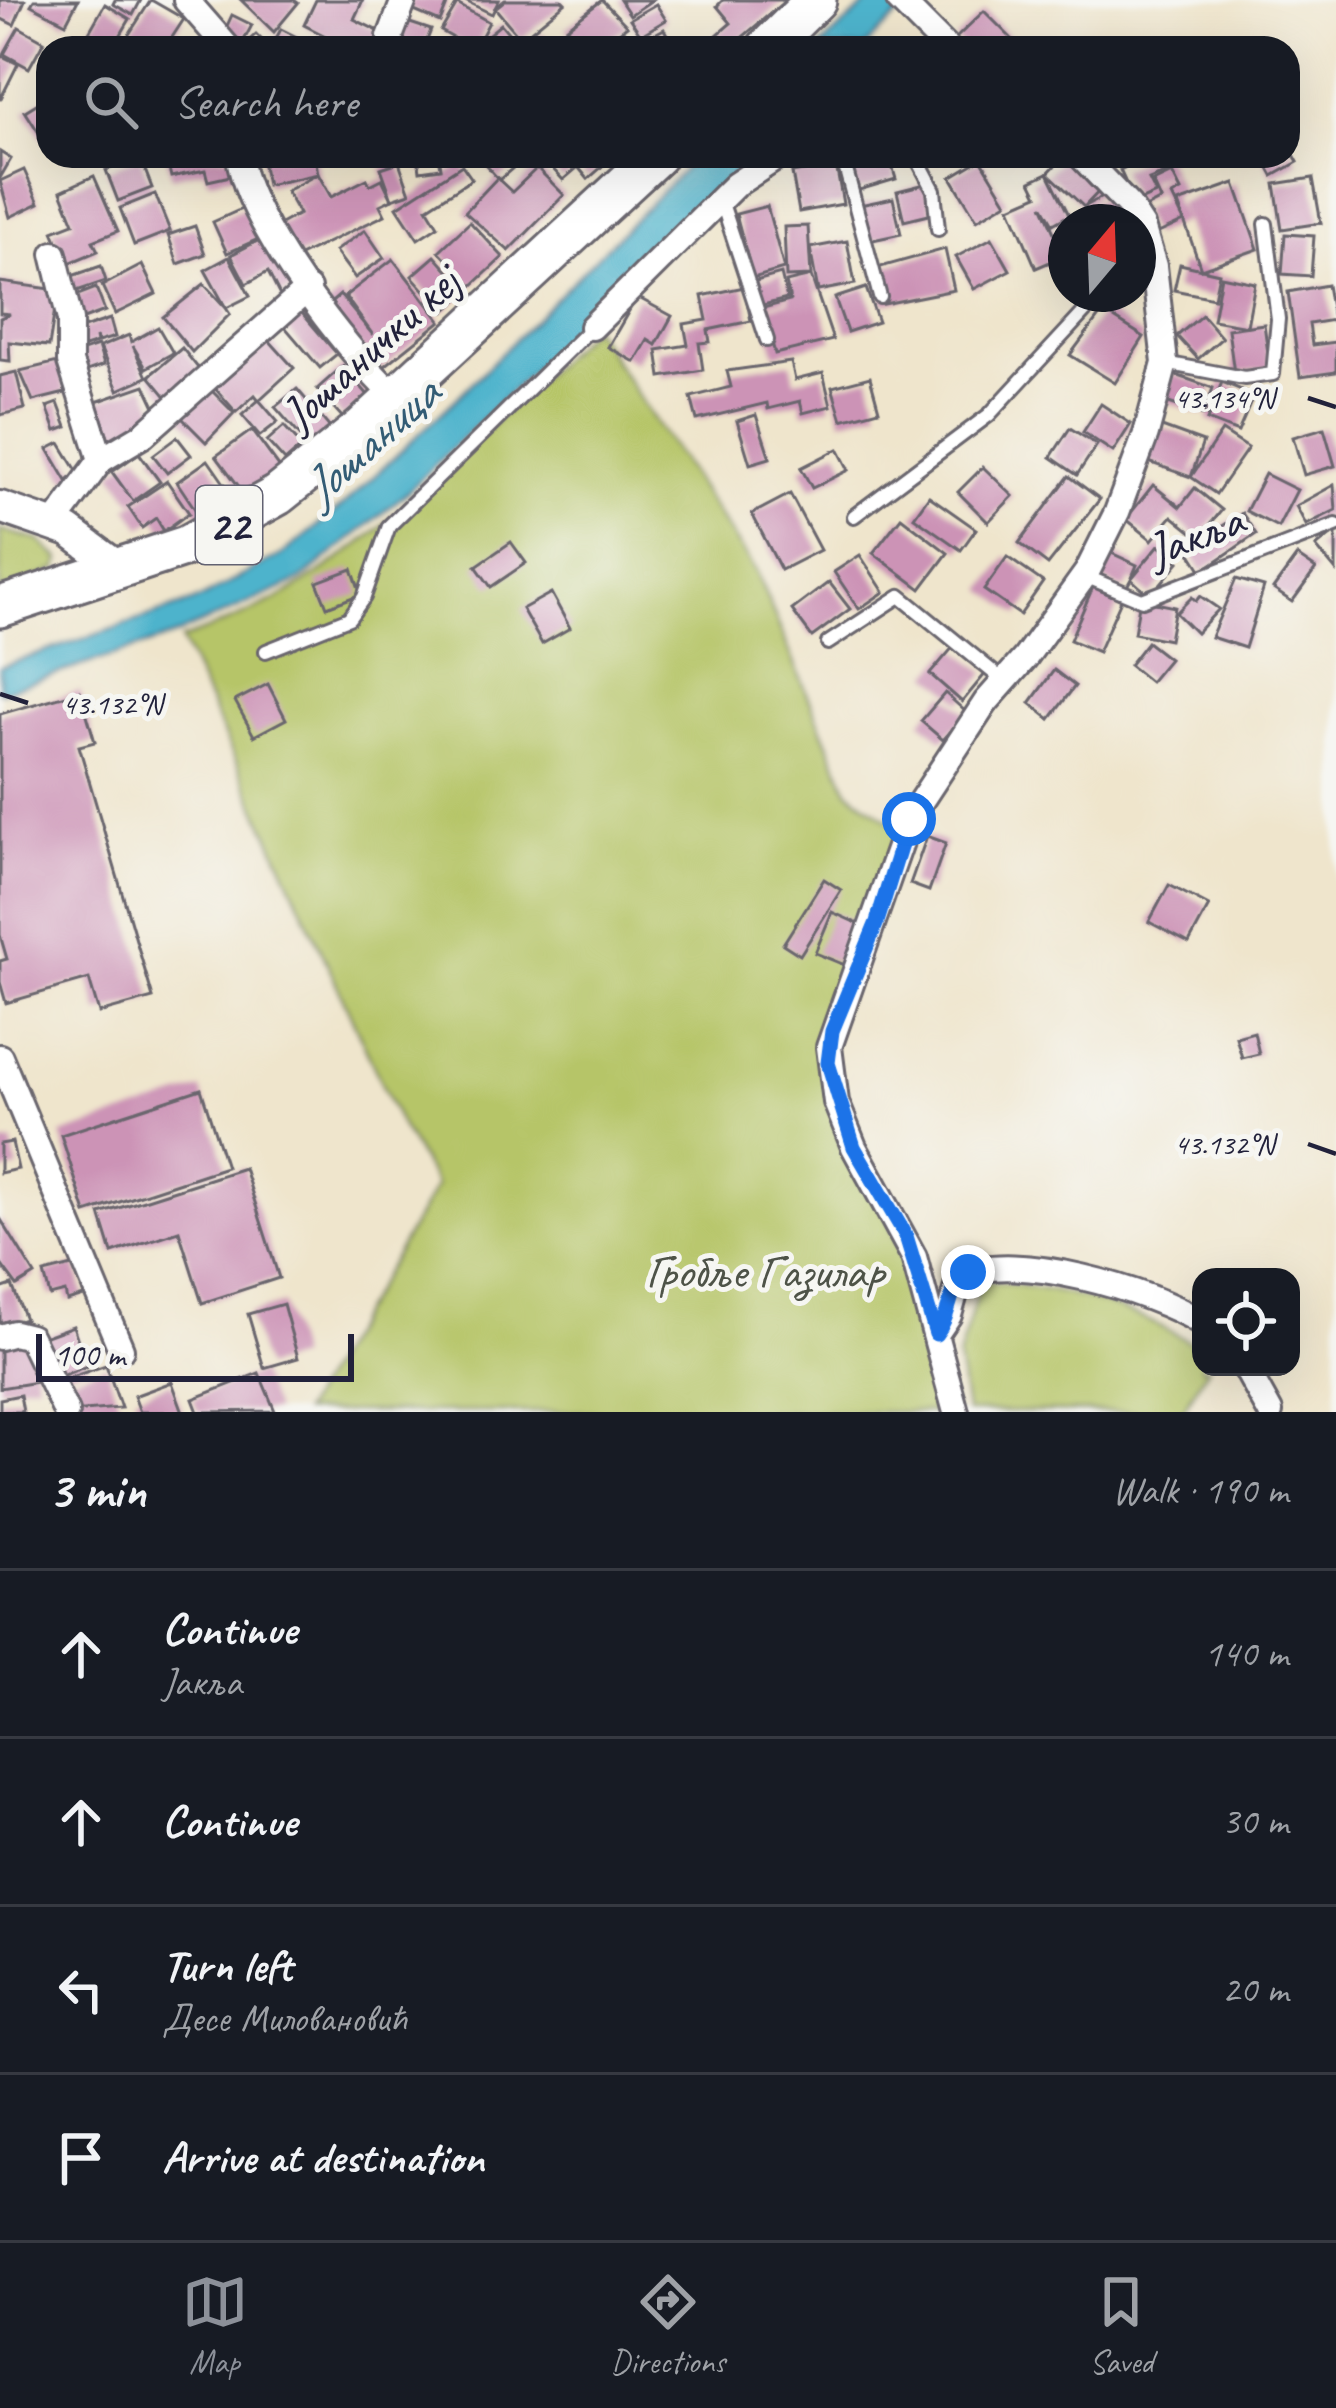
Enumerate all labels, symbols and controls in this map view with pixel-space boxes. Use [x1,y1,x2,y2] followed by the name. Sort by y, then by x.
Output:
[36,36,1300,168] search box
[78,69,144,135] icon: search
[174,74,357,131] text: Search here
[1048,204,1156,312] north arrow
[267,249,476,445] street label: Јошанички кеј
[285,359,456,522] water label: Јошаница
[1174,379,1279,417] text: 43.134°N
[196,486,262,564] road number: 22
[1137,488,1254,581] street label: Јакља
[62,685,167,723] text: 43.132°N
[882,792,936,846] route start
[1174,1125,1279,1163] text: 43.132°N
[646,1241,887,1301] park label: Гробље Газилар
[941,1245,995,1299] route end
[1192,1268,1300,1376] map controls
[1192,1268,1300,1376] button: locate
[36,1328,354,1381] scale bar
[54,1334,125,1376] text: 100 m
[48,1458,146,1522] text: 3 min
[1112,1466,1288,1515] text: Walk · 190 m
[162,1601,296,1658] text: Continue
[48,1621,114,1687] icon: ahead
[1204,1629,1288,1678] text: 140 m
[162,1658,242,1707] text: Јакља
[48,1789,114,1855] icon: ahead
[162,1793,296,1850] text: Continue
[1222,1797,1288,1846] text: 30 m
[162,1937,292,1994] text: Turn left
[48,1957,114,2023] icon: left
[1222,1965,1288,2014] text: 20 m
[162,1994,406,2043] text: Десе Миловановић
[48,2125,114,2191] icon: arrive
[162,2129,484,2186] text: Arrive at destination
[182,2269,248,2383] tab: Map
[611,2269,725,2383] tab: Directions
[1088,2269,1154,2383] tab: Saved

